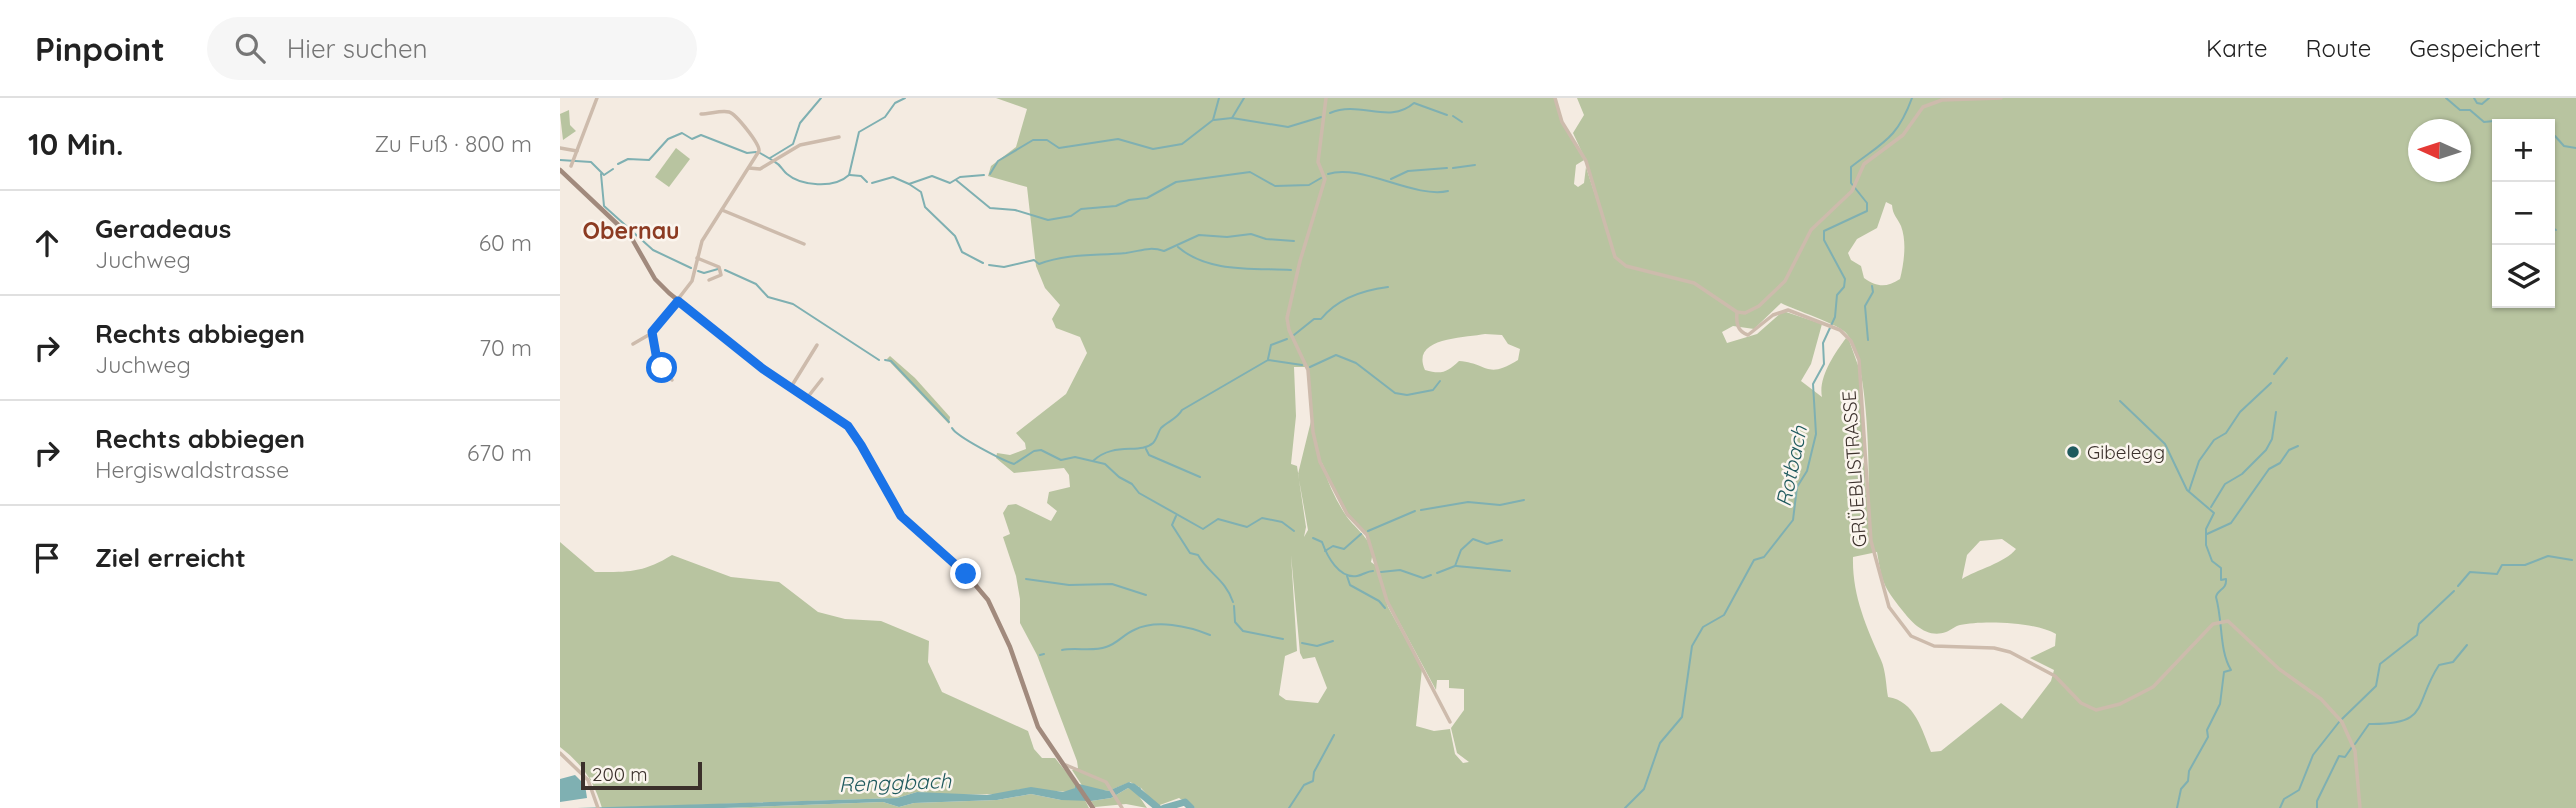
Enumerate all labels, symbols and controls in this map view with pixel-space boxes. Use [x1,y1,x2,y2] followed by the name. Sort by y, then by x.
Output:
[207,17,697,80] search box
[35,28,165,69] text: Pinpoint
[231,29,269,67] icon: search
[287,32,428,65] text: Hier suchen
[2206,33,2268,63] text: Karte
[2306,33,2371,63] text: Route
[2409,33,2541,63] text: Gespeichert
[2408,119,2471,182] north arrow
[2492,119,2555,308] map controls
[2492,119,2555,182] button: +
[28,125,124,163] text: 10 Min.
[374,129,532,158] text: Zu Fuß · 800 m
[2492,182,2555,245] button: −
[95,212,231,245] text: Geradeaus
[583,216,679,245] district label: Obernau
[28,224,66,262] icon: ahead
[479,228,532,257] text: 60 m
[95,245,191,274] text: Juchweg
[2492,245,2555,308] button: layers
[95,317,305,350] text: Rechts abbiegen
[28,329,66,367] icon: right
[479,333,532,362] text: 70 m
[95,350,191,379] text: Juchweg
[646,352,677,383] route start
[1837,390,1871,548] street label: GRÜEBLISTRASSE
[95,422,305,455] text: Rechts abbiegen
[1770,422,1812,509] water label: Rotbach
[28,434,66,472] icon: right
[467,438,532,467] text: 670 m
[2087,440,2165,464] place label: Gibelegg
[2065,444,2081,460] marker: Gibelegg
[95,455,289,484] text: Hergiswaldstrasse
[28,539,66,577] icon: arrive
[95,541,246,574] text: Ziel erreicht
[950,558,981,589] route end
[581,759,702,791] scale bar
[592,762,648,786] text: 200 m
[838,767,953,797] water label: Renggbach

